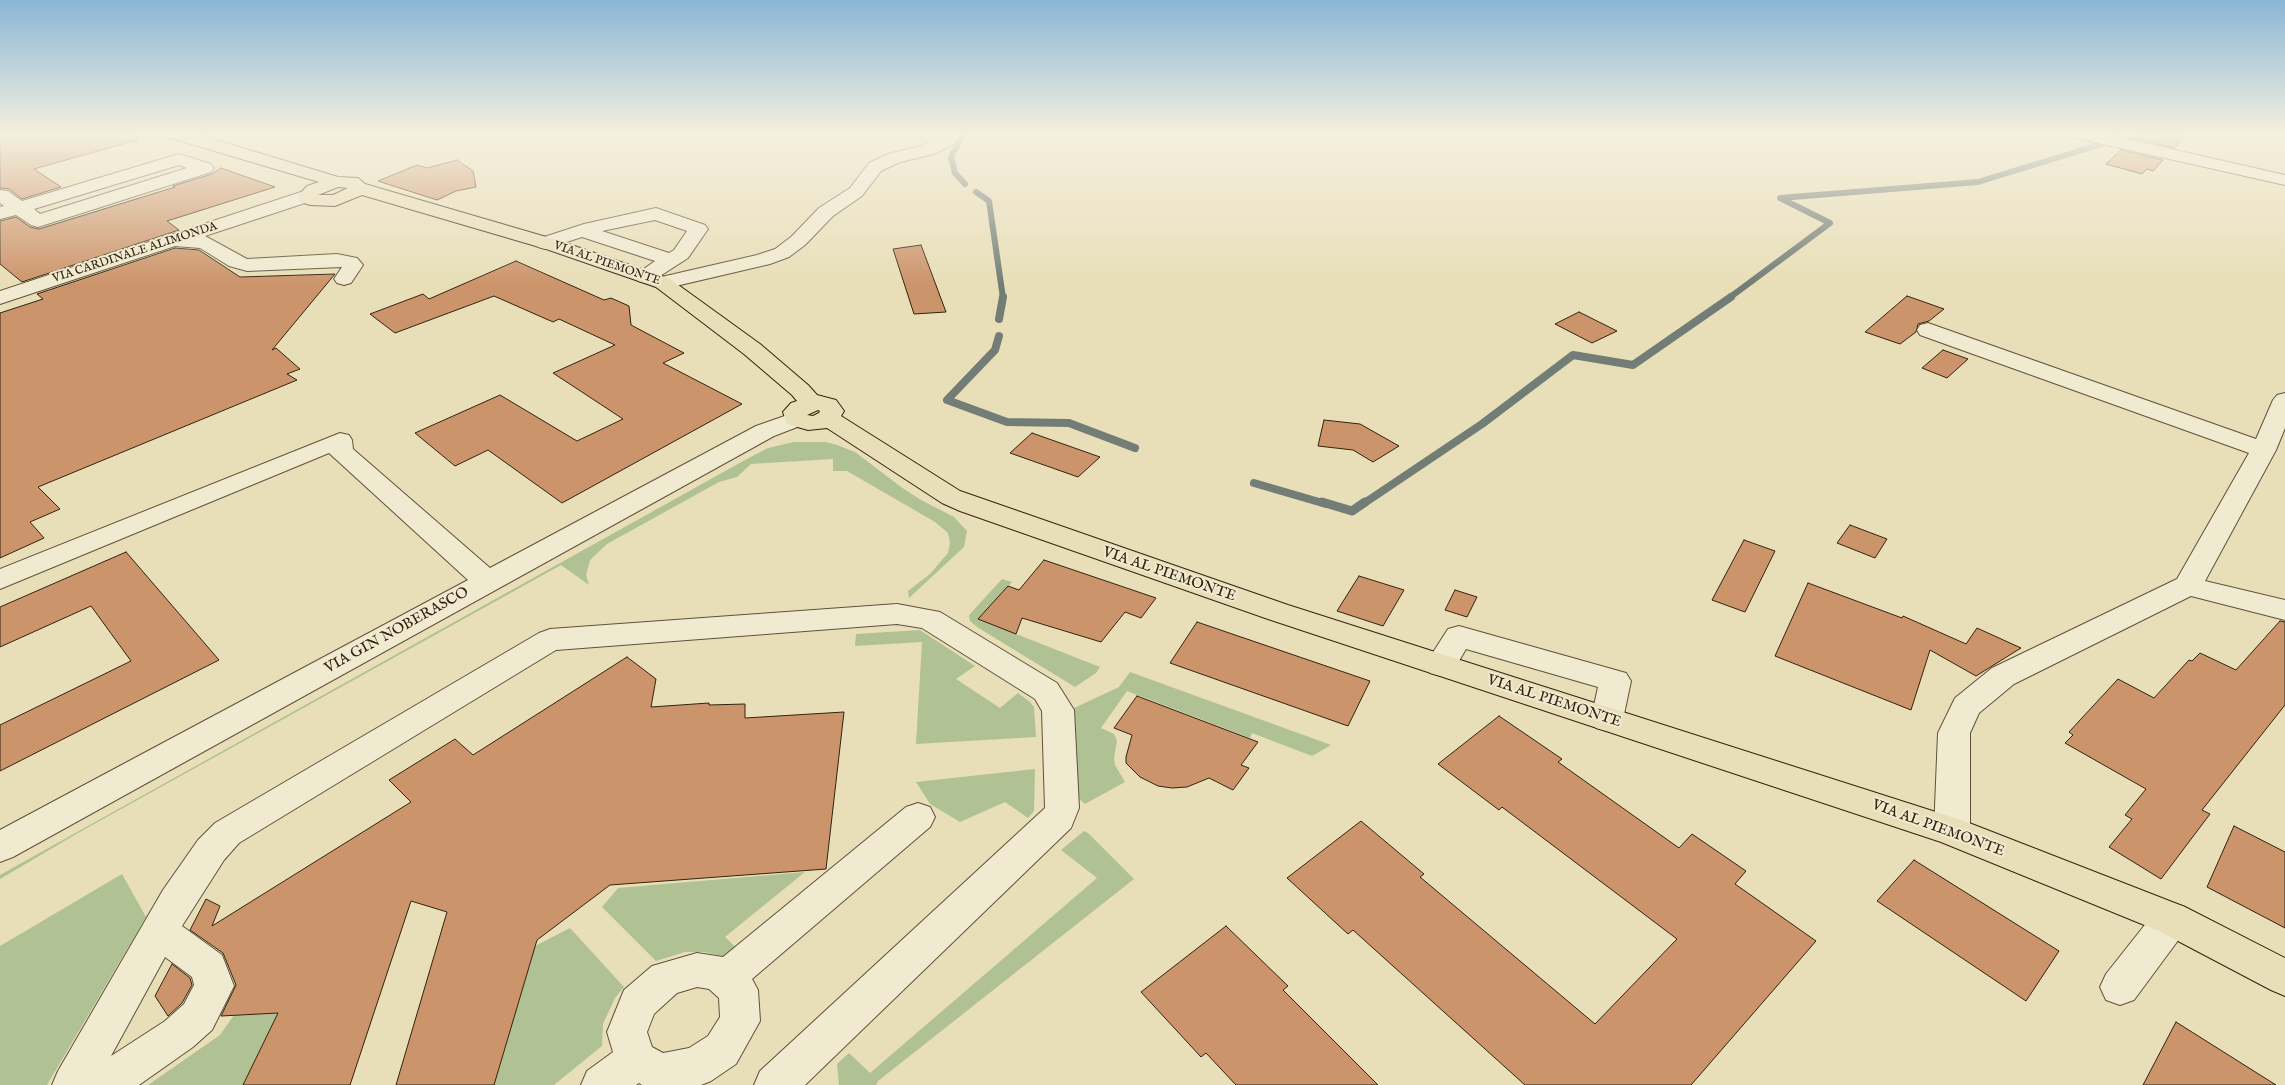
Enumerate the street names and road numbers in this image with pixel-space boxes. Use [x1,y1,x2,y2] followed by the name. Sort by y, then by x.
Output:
[51,220,219,286] street label: VIA CARDINALE ALIMONDA
[552,239,662,289] street label: VIA AL PIEMONTE
[1100,544,1238,606] street label: VIA AL PIEMONTE
[322,584,472,678] street label: VIA GIN NOBERASCO
[1485,672,1623,732] street label: VIA AL PIEMONTE
[1869,797,2007,861] street label: VIA AL PIEMONTE

